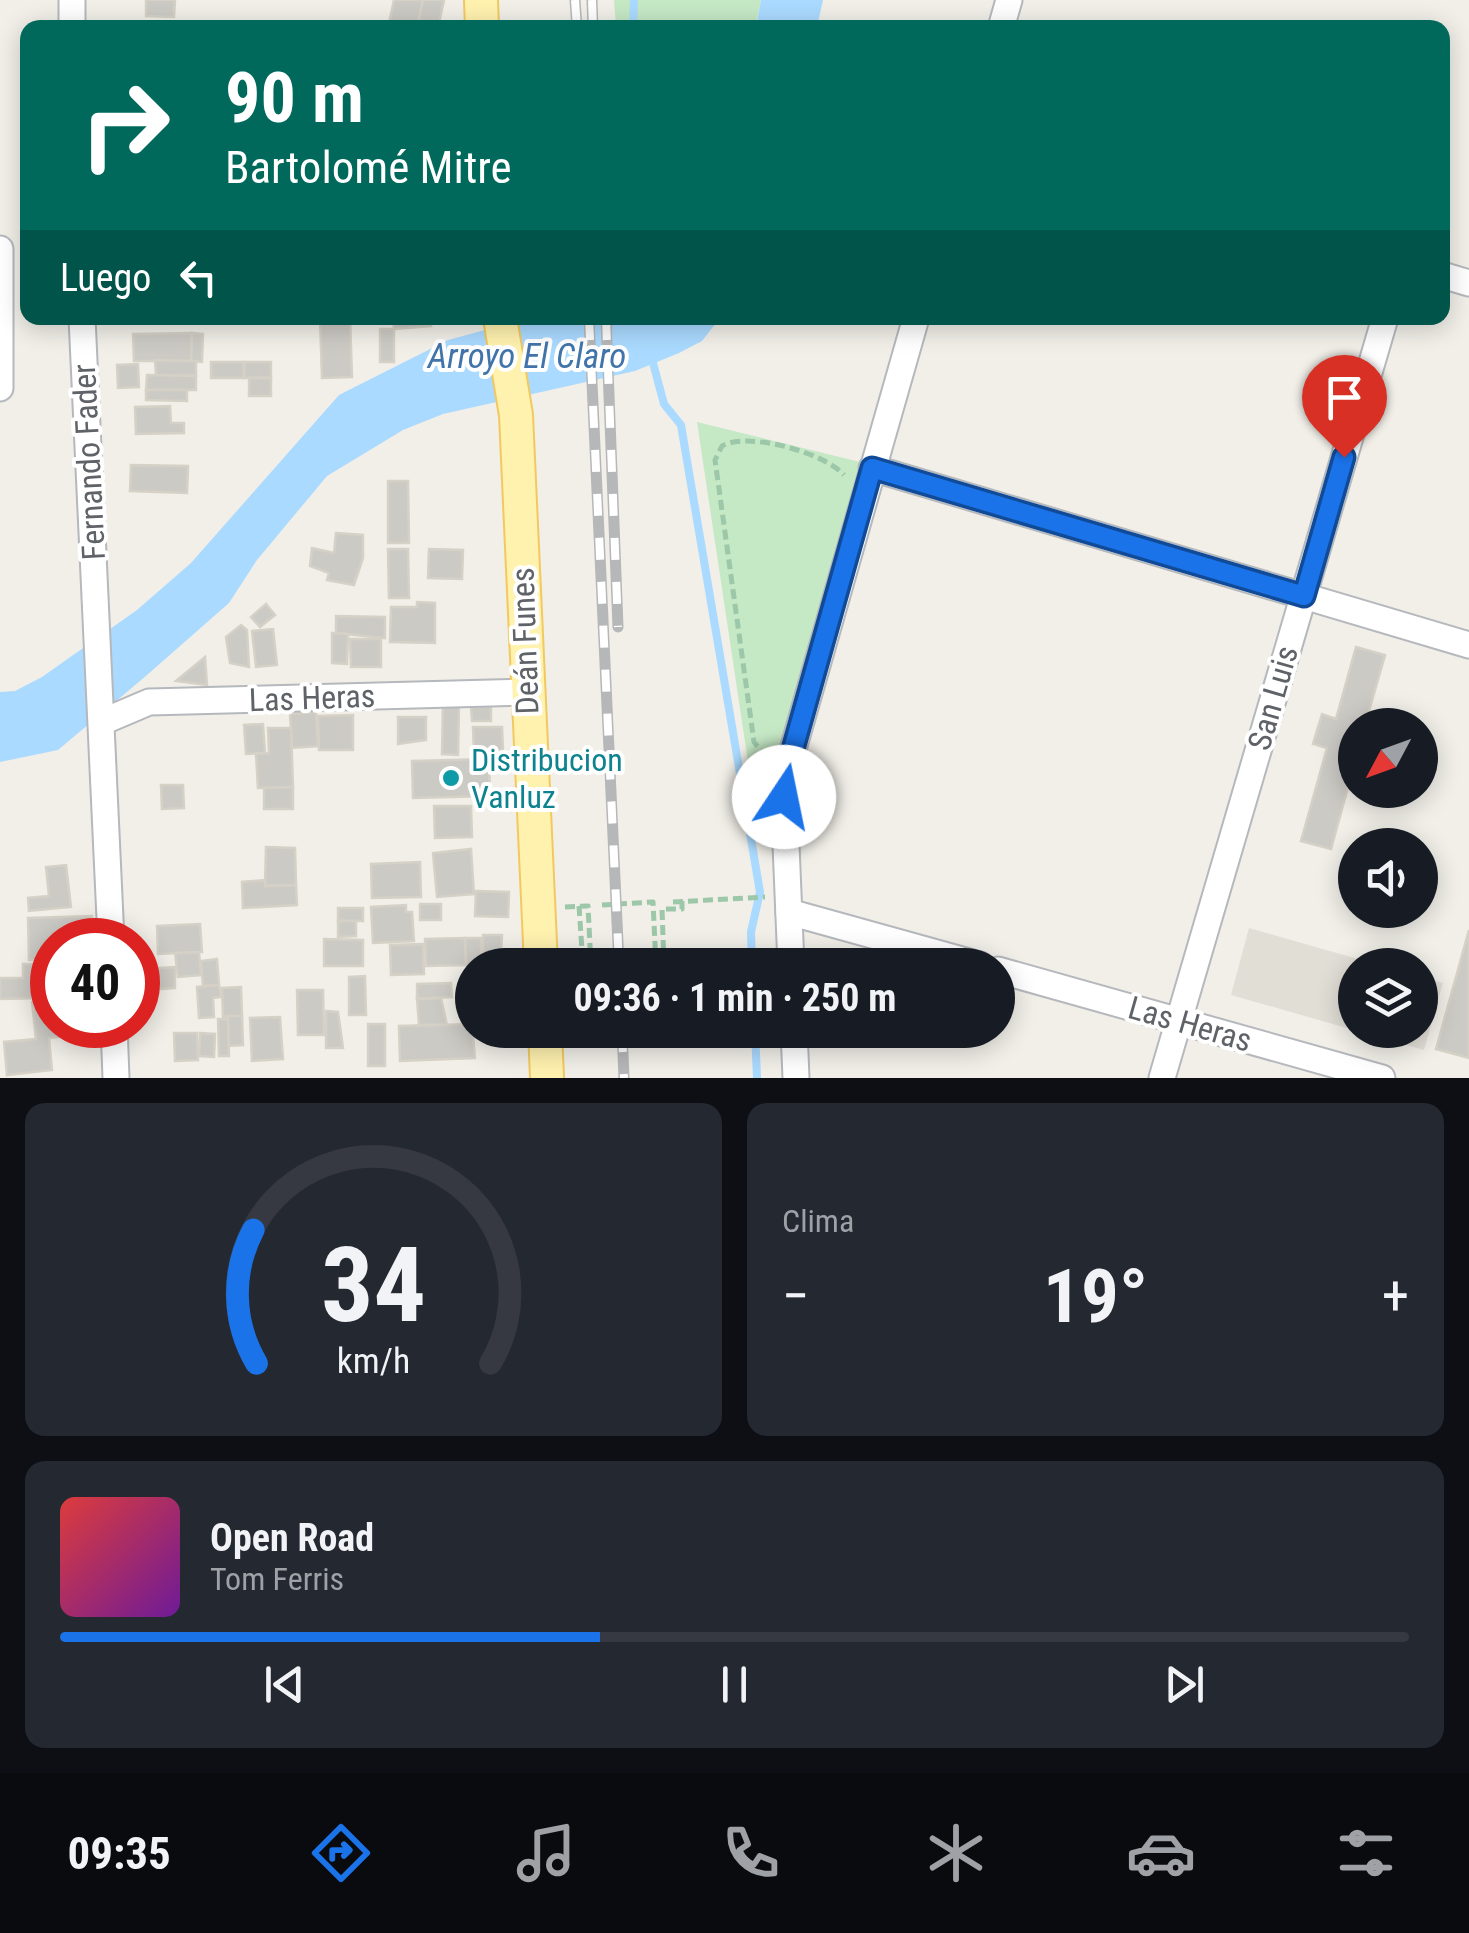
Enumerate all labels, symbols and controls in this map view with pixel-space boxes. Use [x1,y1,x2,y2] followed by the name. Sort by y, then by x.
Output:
[225,57,364,139] text: 90 m
[60,60,190,190] icon: right
[225,141,512,194] text: Bartolomé Mitre
[171,250,226,305] icon: left
[60,256,151,300] text: Luego
[426,336,626,377] water label: Arroyo El Claro
[1302,355,1387,458] pin
[65,363,113,561] street label: Fernando Fader
[1317,370,1372,425] icon: arrive
[503,567,547,715] street label: Deán Funes
[1240,641,1306,755] street label: San Luis
[248,677,376,719] street label: Las Heras
[1338,708,1438,808] north arrow
[1338,708,1438,1048] map controls
[471,741,623,816] place label: Distribucion Vanluz
[732,745,836,849] position arrow
[440,767,462,789] marker: Distribucion Vanluz
[1338,828,1438,928] button: sound
[30,918,160,1048] speed limit sign: 40
[1338,948,1438,1048] button: layers
[574,976,896,1020] text: 09:36 · 1 min · 250 m
[1124,988,1256,1060] street label: Las Heras
[782,1202,854,1240] text: Clima
[321,1225,426,1346] text: 34
[1043,1252,1148,1340] text: 19°
[782,1264,810,1328] text: −
[1382,1264,1409,1328] text: +
[337,1340,410,1382] text: km/h
[210,1516,374,1560] text: Open Road
[210,1560,344,1598] text: Tom Ferris
[257,1657,312,1712] icon: previous
[707,1657,762,1712] icon: pause
[1157,1657,1212,1712] icon: next
[306,1818,376,1888] icon: directions
[511,1818,581,1888] icon: music
[716,1818,786,1888] icon: phone
[921,1818,991,1888] icon: climate
[1126,1818,1196,1888] icon: car
[1331,1818,1401,1888] icon: filters
[68,1827,171,1880] text: 09:35

